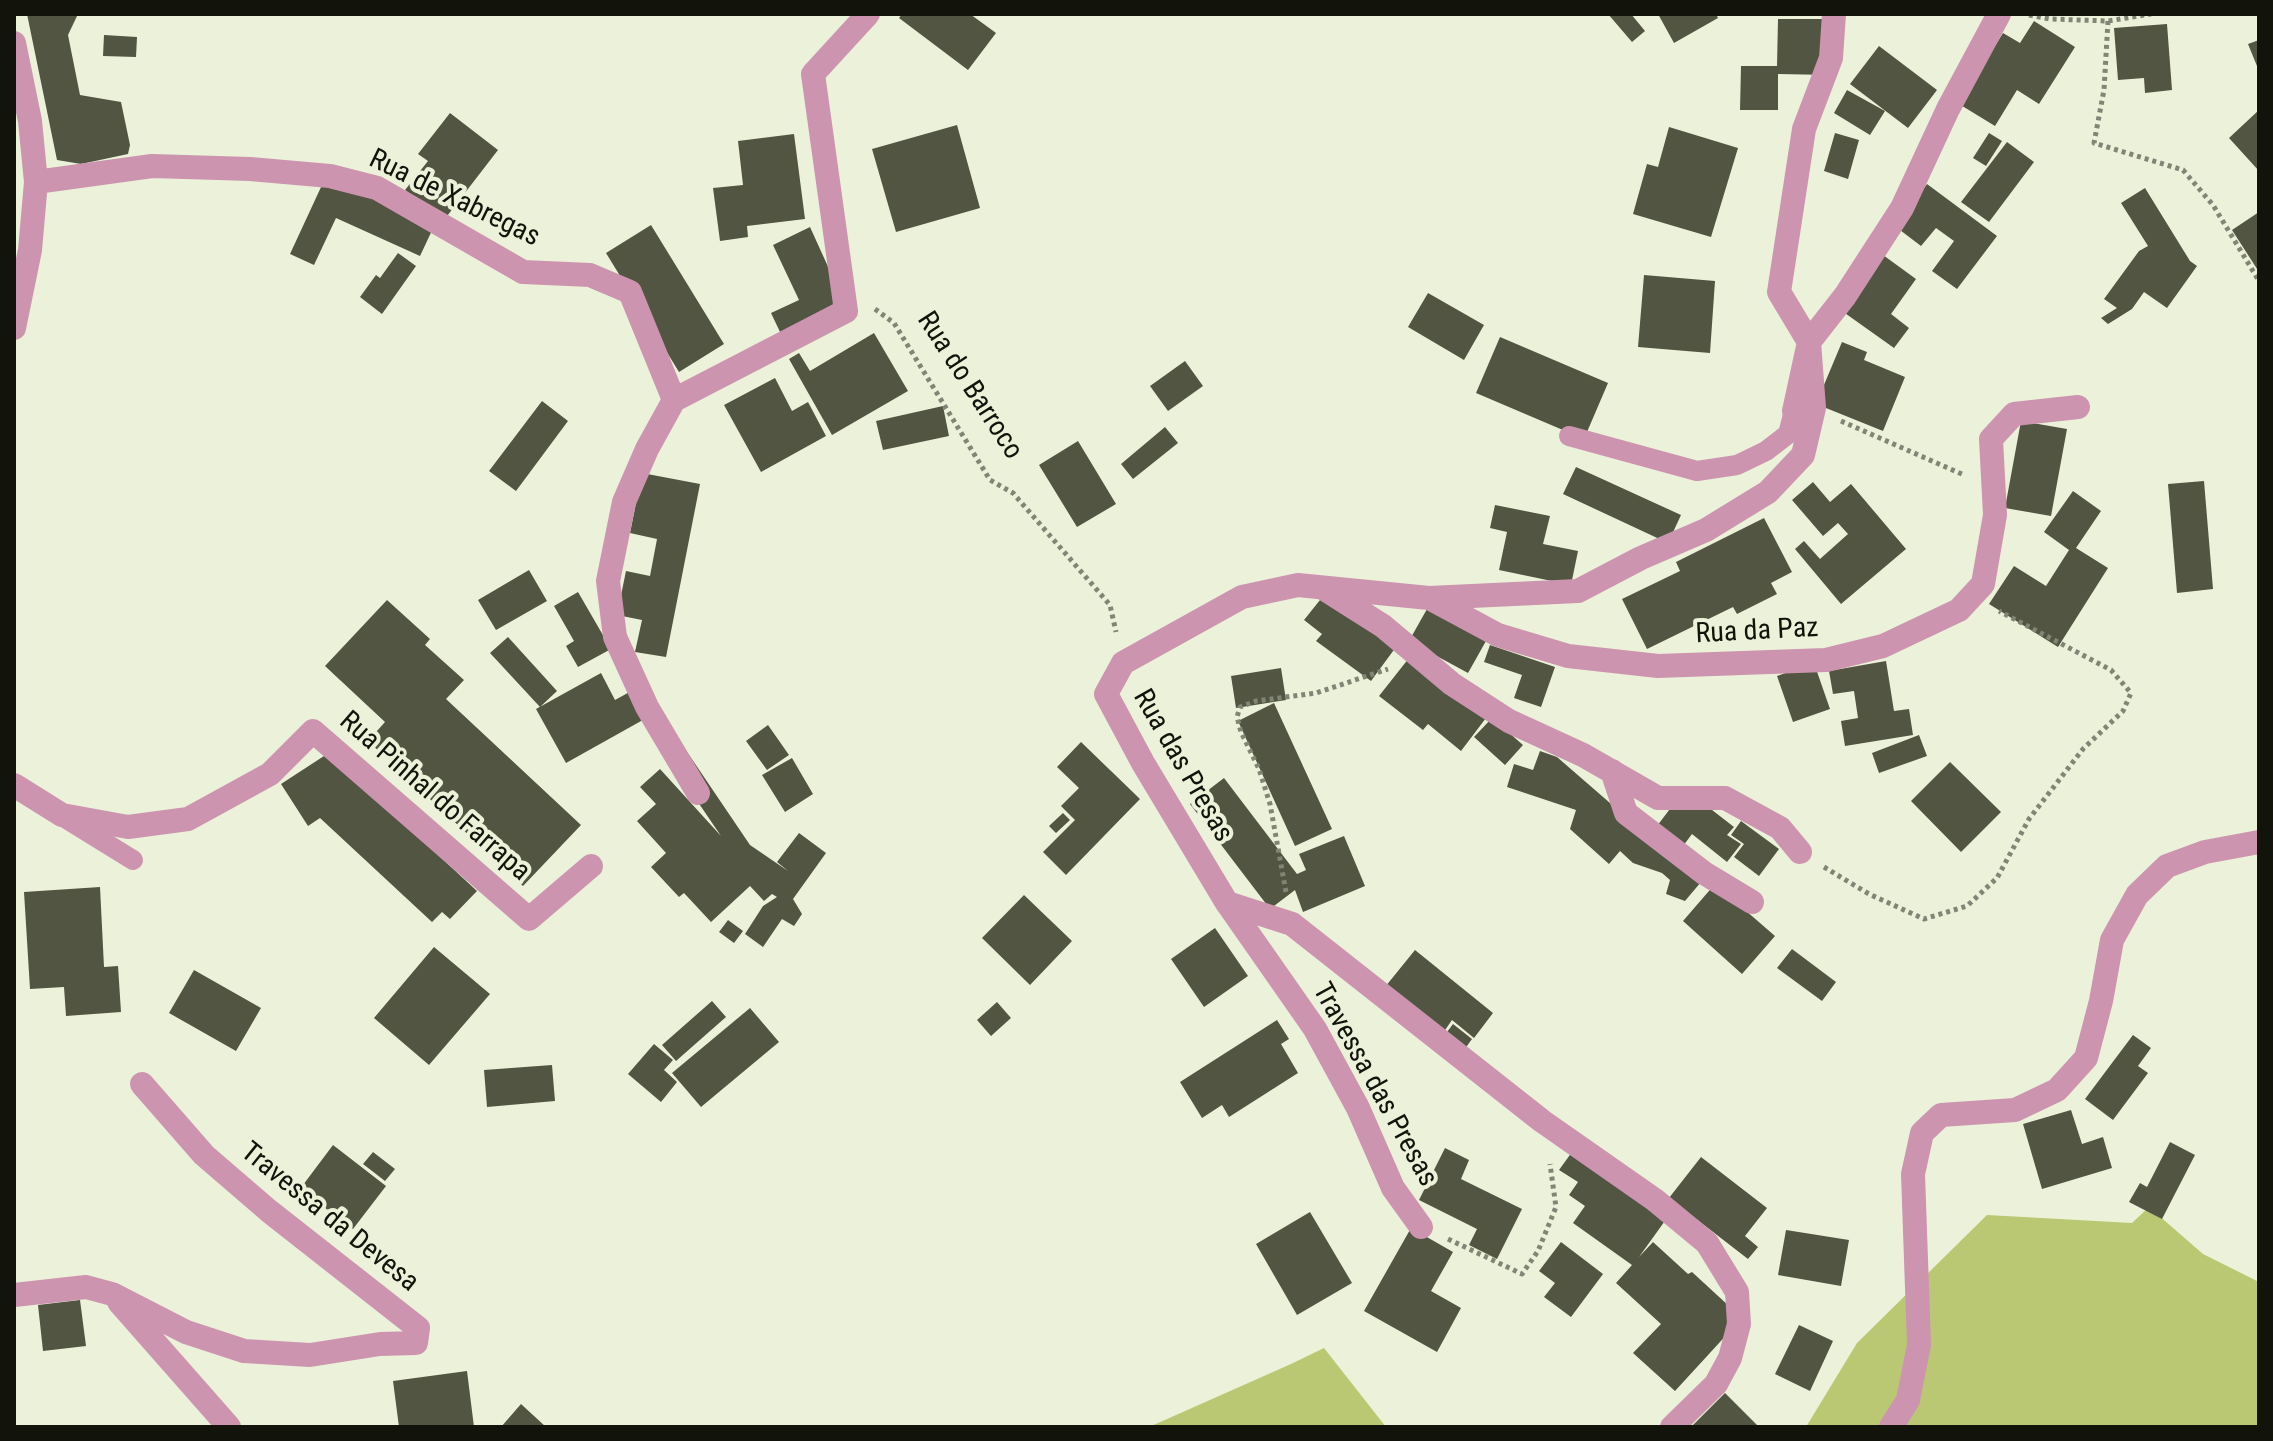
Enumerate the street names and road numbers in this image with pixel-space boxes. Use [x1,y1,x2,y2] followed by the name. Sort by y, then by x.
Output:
[363,143,545,255] street label: Rua de Xabregas
[909,306,1029,466] street label: Rua do Barroco
[1695,612,1819,652] street label: Rua da Paz
[1125,684,1239,848] street label: Rua das Presas
[332,705,536,889] street label: Rua Pinhal do Farrapa
[1304,977,1444,1193] street label: Travessa das Presas
[233,1136,425,1300] street label: Travessa da Devesa

